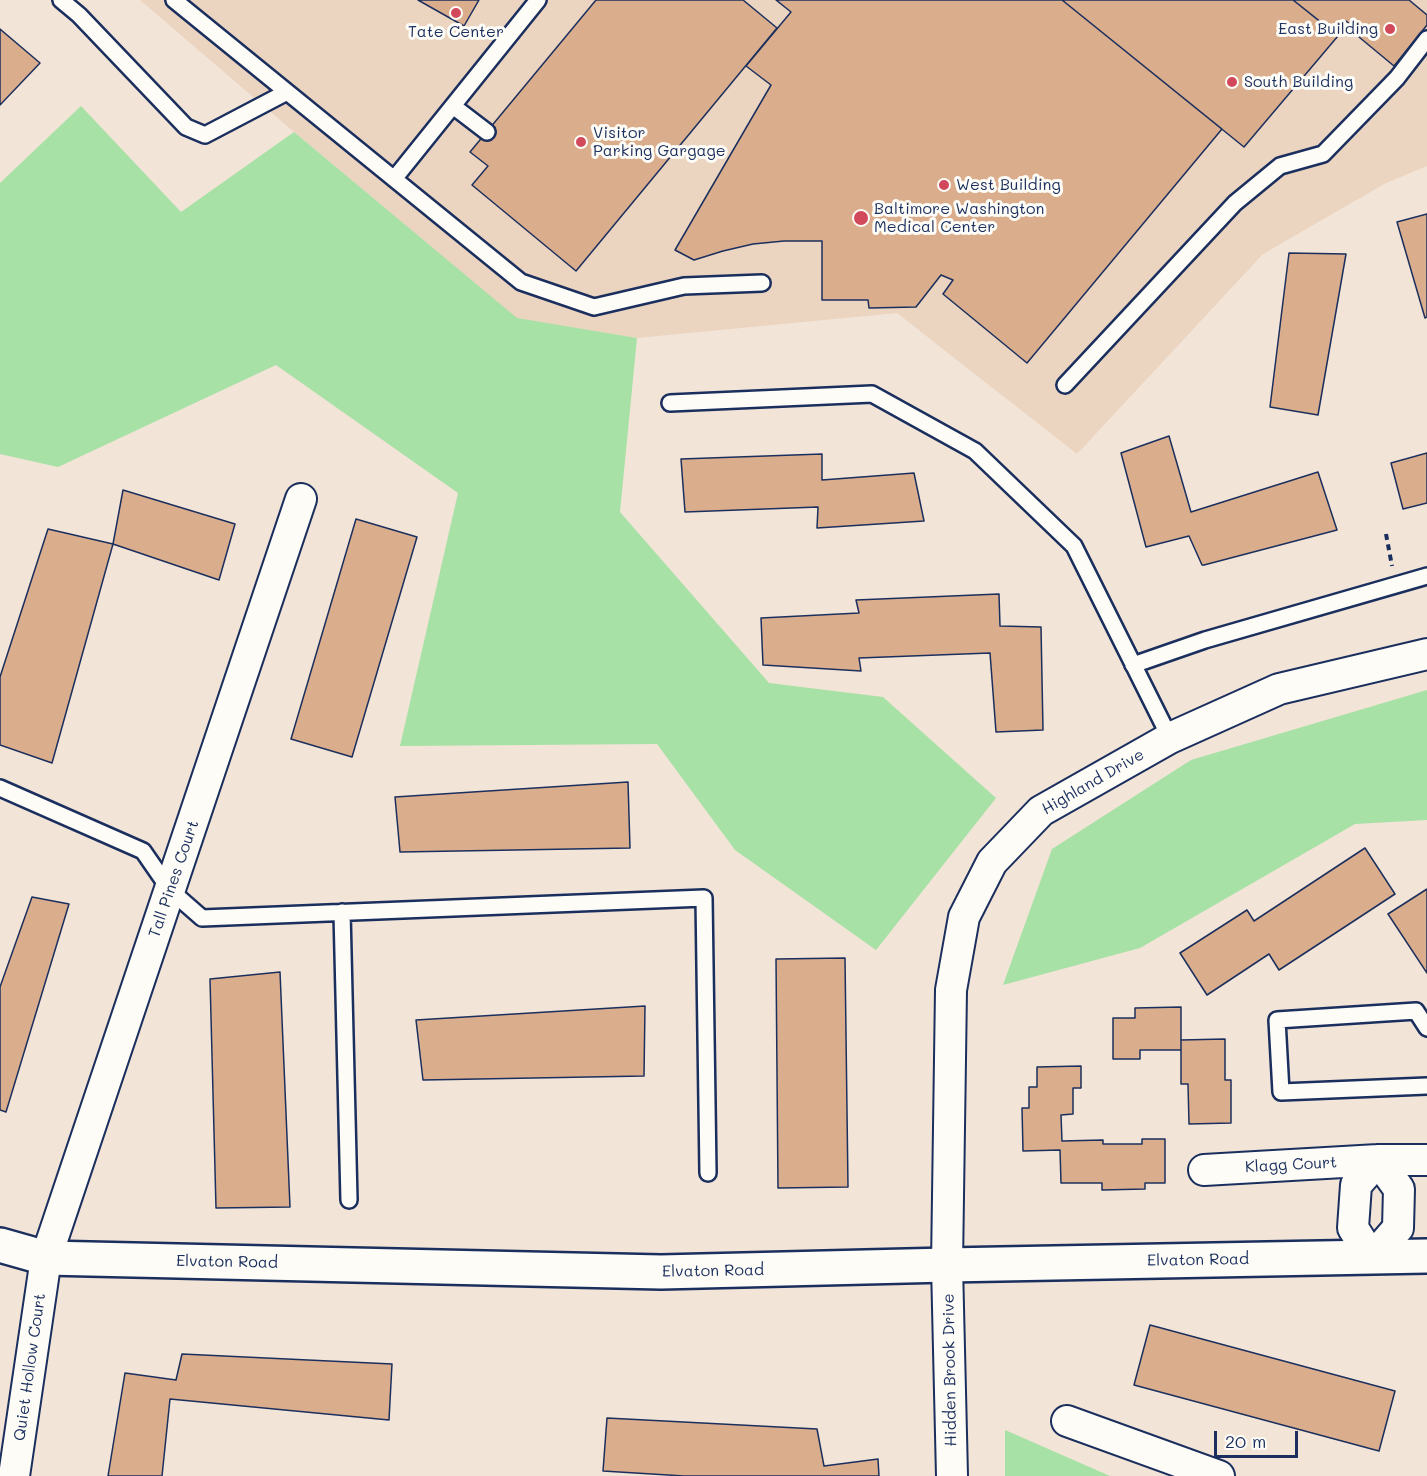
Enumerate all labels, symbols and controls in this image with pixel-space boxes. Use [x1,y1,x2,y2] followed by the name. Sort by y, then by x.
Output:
[449,6,463,20] marker: Tate Center
[1278,19,1378,39] place label: East Building
[408,22,504,42] place label: Tate Center
[1383,22,1397,36] marker: East Building
[1244,72,1353,92] place label: South Building
[1225,75,1239,89] marker: South Building
[593,123,726,161] place label: Visitor Parking Gargage
[574,135,588,149] marker: Visitor Parking Gargage
[956,175,1061,195] place label: West Building
[937,178,951,192] marker: West Building
[874,199,1044,237] place label: Baltimore Washington Medical Center
[852,209,870,227] marker: Baltimore Washington Medical Center
[1038,745,1148,819] street label: Highland Drive
[145,818,203,940] street label: Tall Pines Court
[1245,1153,1337,1177] street label: Klagg Court
[1147,1250,1249,1270] street label: Elvaton Road
[176,1252,278,1272] street label: Elvaton Road
[662,1261,764,1281] street label: Elvaton Road
[10,1292,50,1442] street label: Quiet Hollow Court
[939,1293,961,1447] street label: Hidden Brook Drive
[1217,1419,1301,1457] scale bar
[1225,1429,1266,1453] text: 20 m

